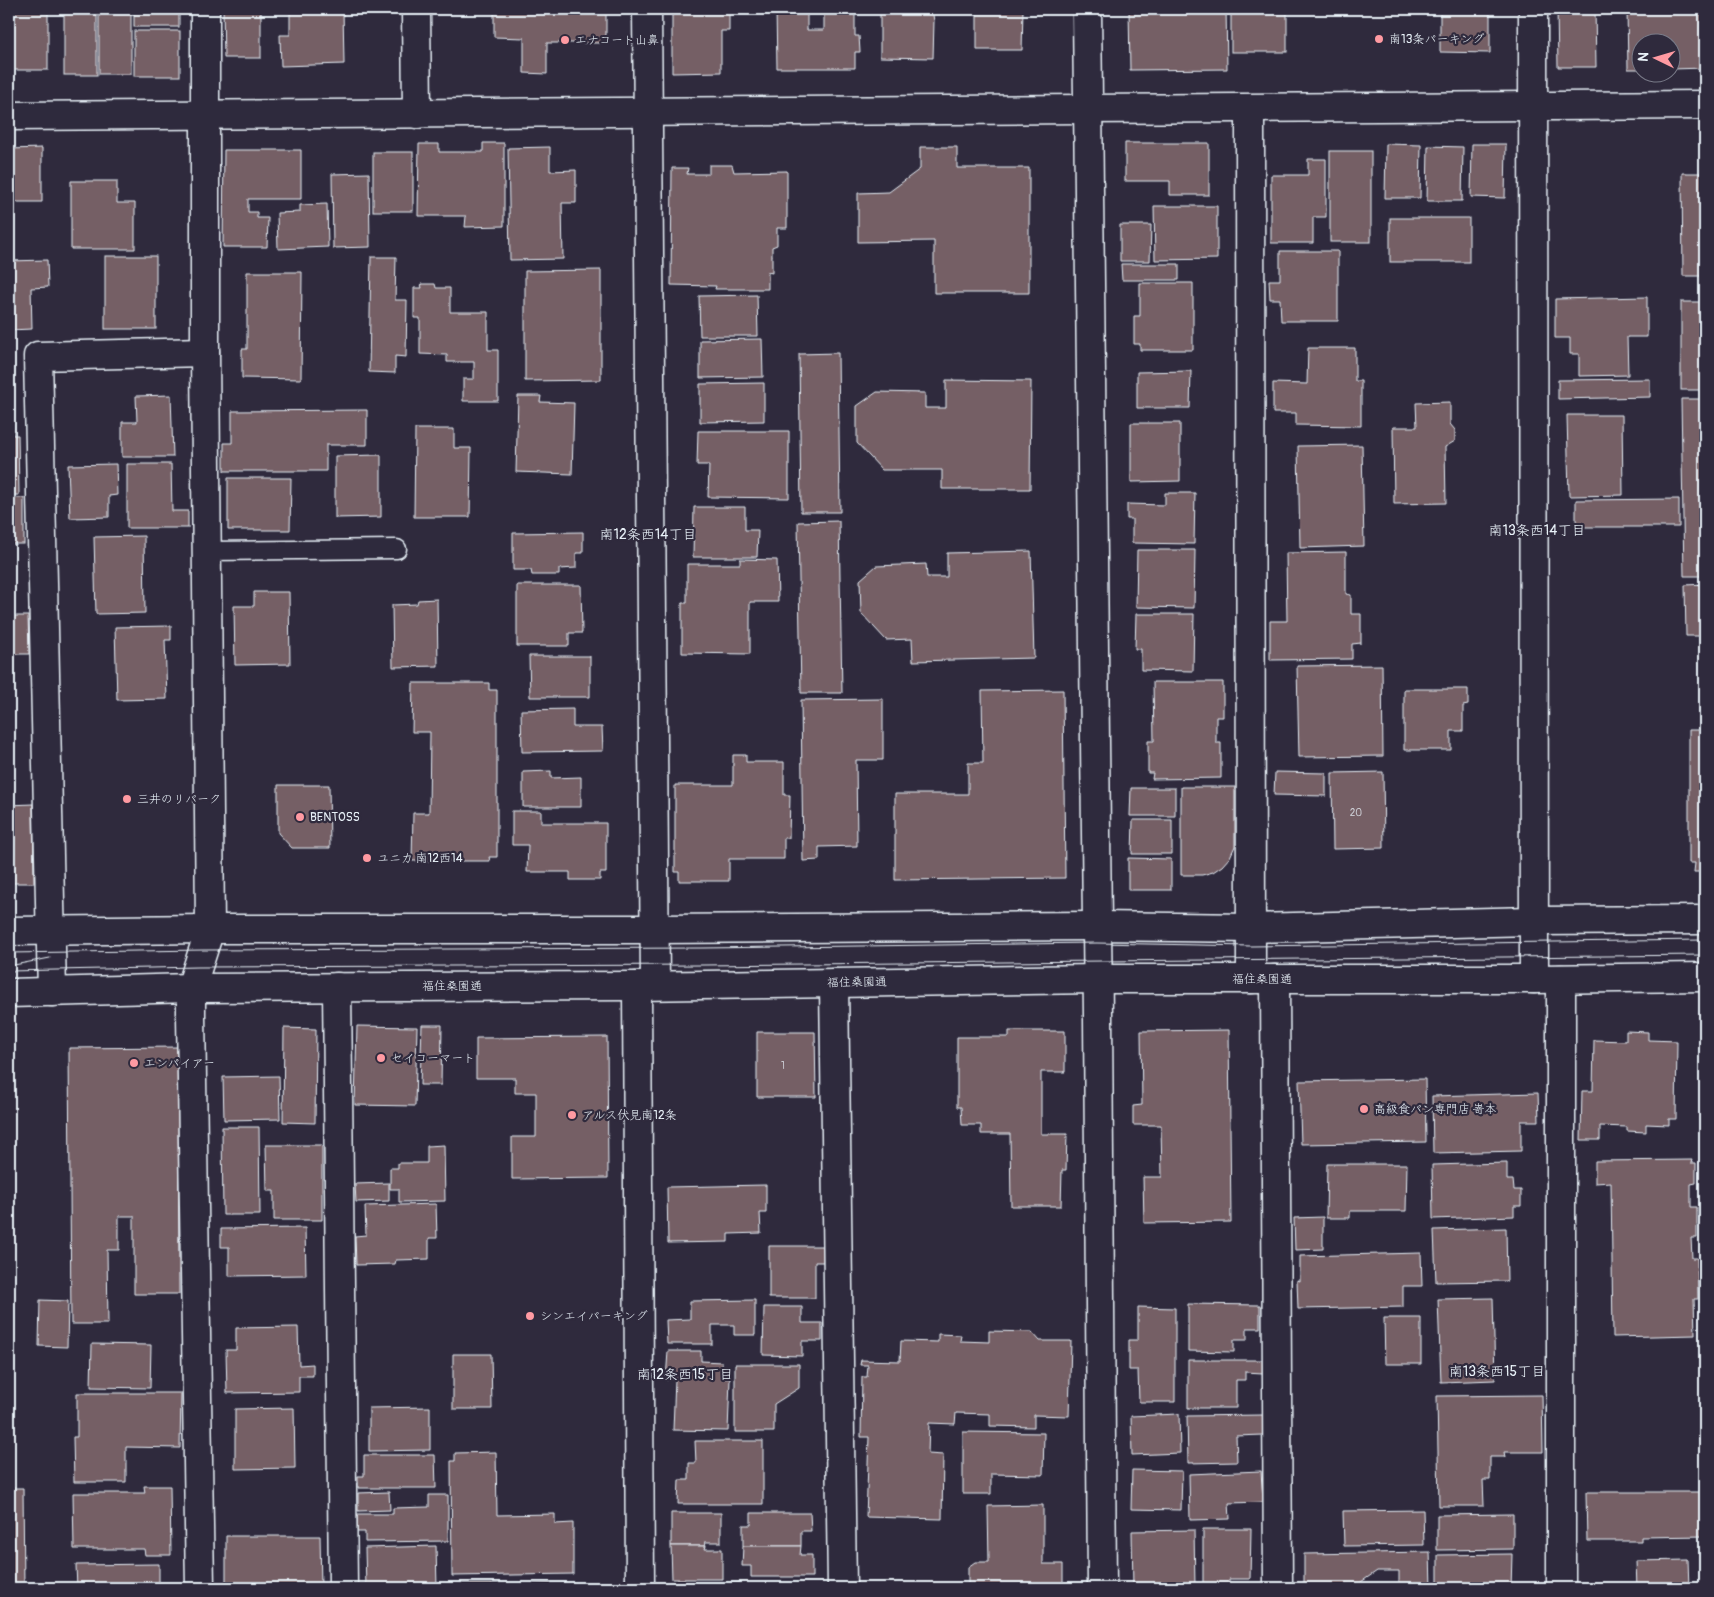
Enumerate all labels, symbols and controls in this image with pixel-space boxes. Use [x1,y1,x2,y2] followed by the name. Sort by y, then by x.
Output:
[1389,32,1484,47] place label: 南13条パーキング
[1632,32,1682,82] north arrow
[575,33,659,48] place label: エナコート山鼻
[1373,33,1385,45] marker: 南13条パーキング
[559,34,571,46] marker: エナコート山鼻
[1635,51,1652,62] text: N
[1489,522,1585,539] district label: 南13条西14丁目
[600,526,696,543] district label: 南12条西14丁目
[137,792,221,807] place label: 三井のリパーク
[121,793,133,805] marker: 三井のリパーク
[1350,807,1362,819] house number: 20
[310,810,360,825] place label: BENTOSS
[294,811,306,823] marker: BENTOSS
[377,851,463,866] place label: ユニカ 南12西14
[361,852,373,864] marker: ユニカ 南12西14
[1232,972,1292,987] street label: 福住桑園通
[827,974,887,991] street label: 福住桑園通
[422,979,482,994] street label: 福住桑園通
[391,1051,475,1066] place label: セイコーマート
[375,1052,387,1064] marker: セイコーマート
[144,1056,215,1071] place label: エンパイアー
[128,1057,140,1069] marker: エンパイアー
[781,1060,785,1072] house number: 1
[1374,1102,1497,1117] place label: 高級食パン専門店 嵜本
[1358,1103,1370,1115] marker: 高級食パン専門店 嵜本
[582,1108,677,1123] place label: アルス伏見南12条
[566,1109,578,1121] marker: アルス伏見南12条
[540,1309,648,1324] place label: シンエイパーキング
[524,1310,536,1322] marker: シンエイパーキング
[1449,1363,1545,1380] district label: 南13条西15丁目
[637,1366,733,1383] district label: 南12条西15丁目

